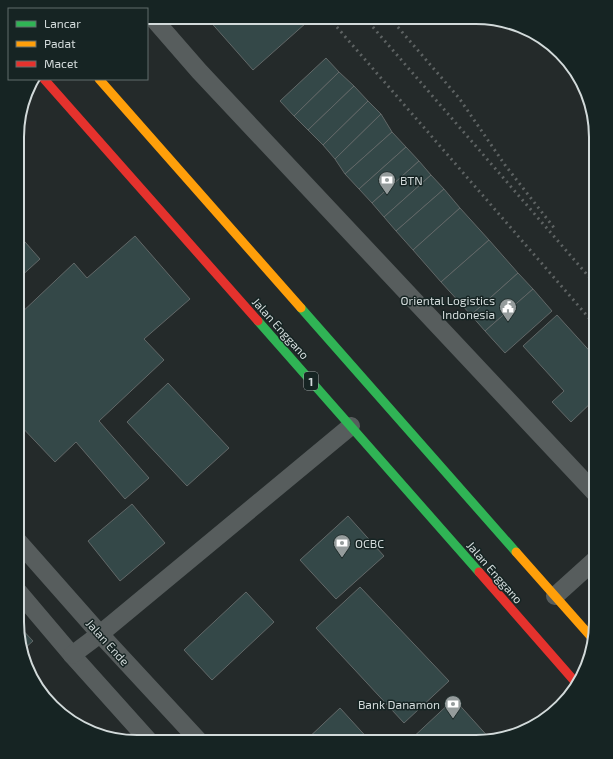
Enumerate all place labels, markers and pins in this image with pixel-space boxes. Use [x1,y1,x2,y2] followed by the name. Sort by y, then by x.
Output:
[377,170,397,195] bank icon: BTN
[400,173,423,187] place label: BTN
[400,293,495,321] place label: Oriental Logistics Indonesia
[498,297,518,322] public building icon: Oriental Logistics Indonesia
[332,533,352,558] bank icon: OCBC
[355,536,384,550] place label: OCBC
[443,694,463,719] bank icon: Bank Danamon
[358,697,440,711] place label: Bank Danamon

